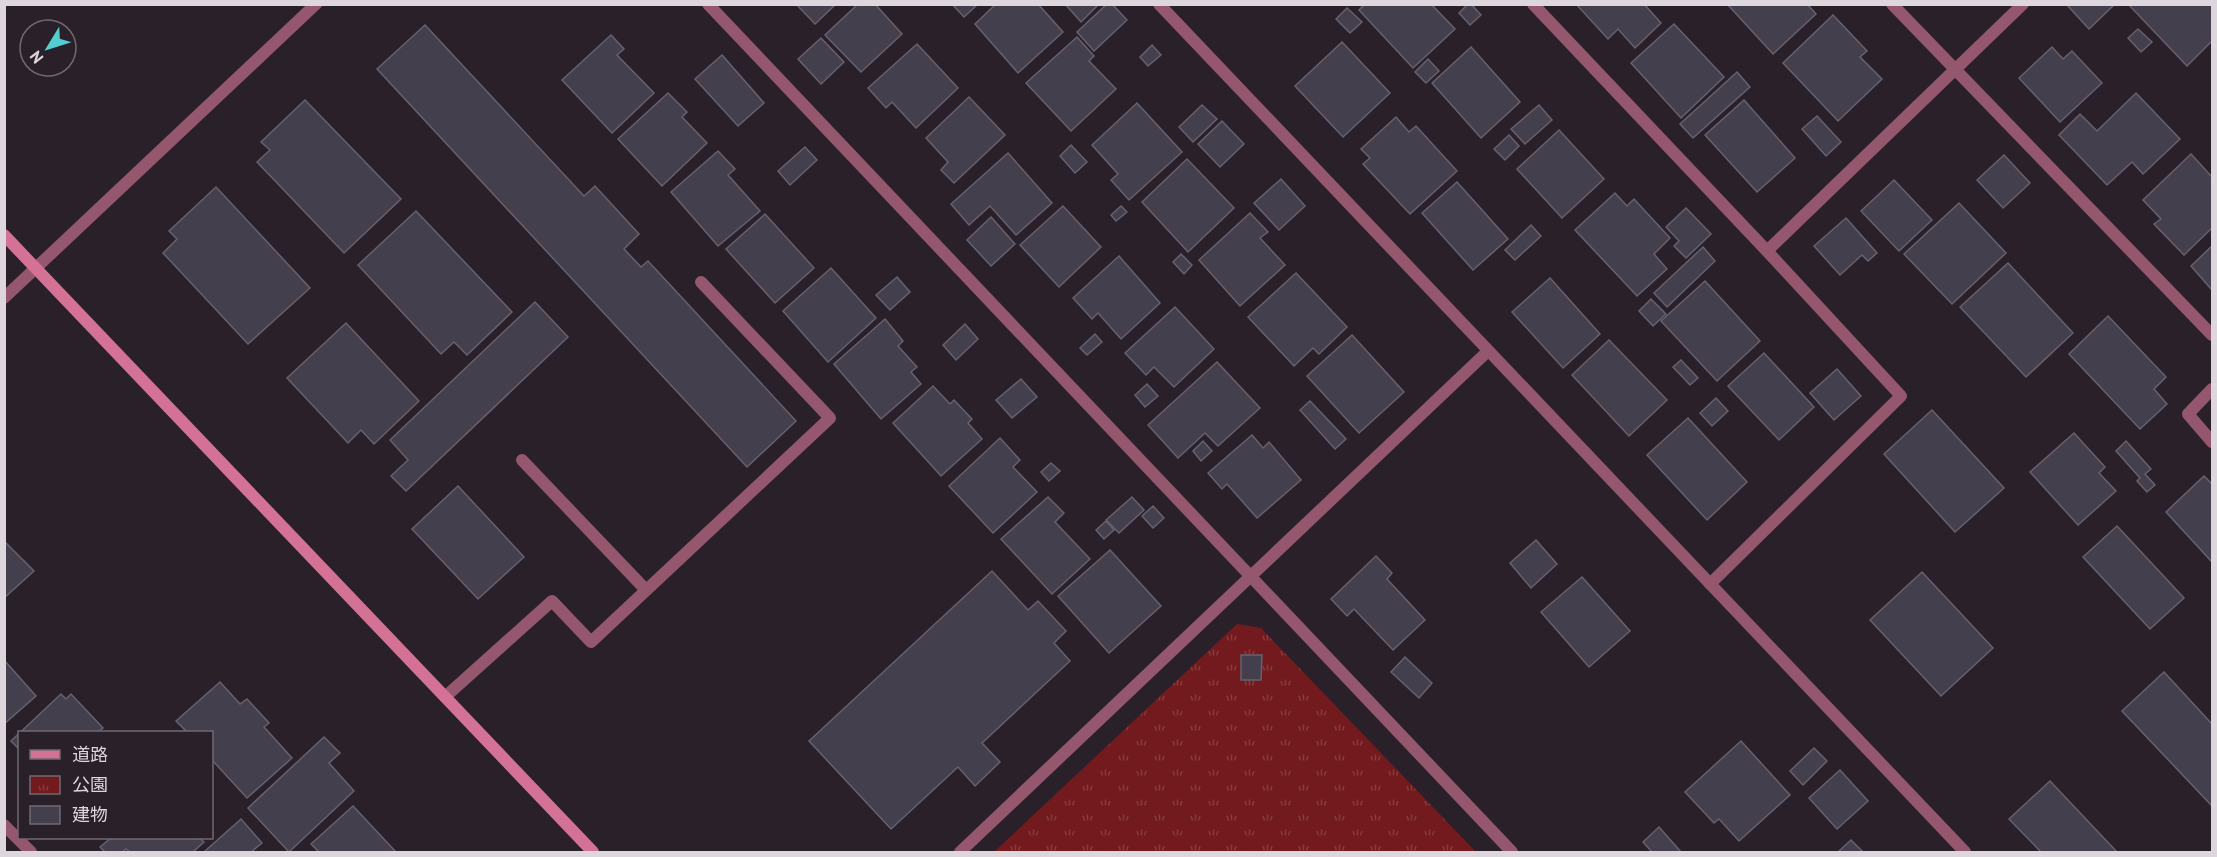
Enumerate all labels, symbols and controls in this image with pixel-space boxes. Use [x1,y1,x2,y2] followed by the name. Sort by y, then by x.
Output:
[18,18,78,78] north arrow
[25,47,47,68] text: N
[18,731,213,839] legend
[72,743,108,766] text: 道路
[72,773,108,796] text: 公園
[72,803,108,826] text: 建物

